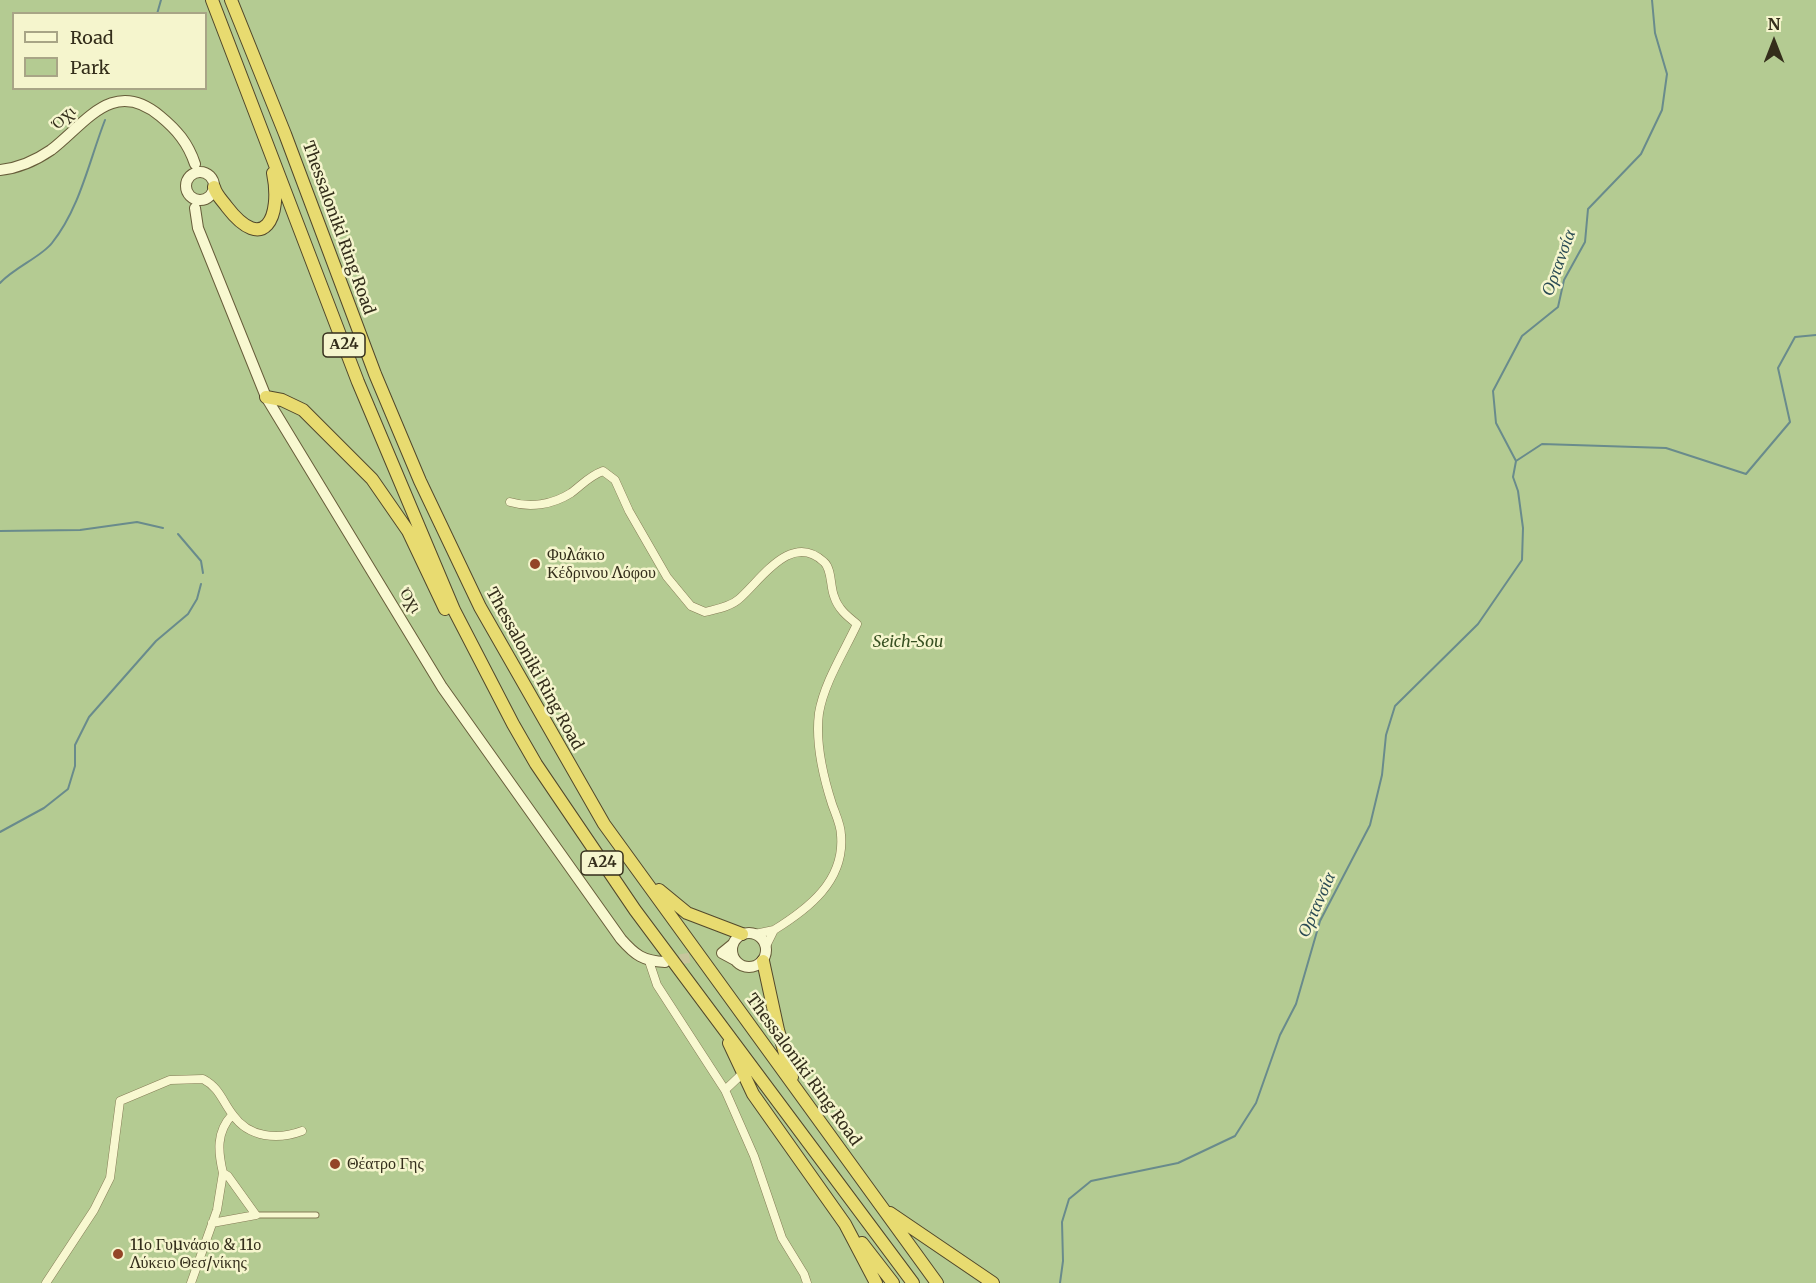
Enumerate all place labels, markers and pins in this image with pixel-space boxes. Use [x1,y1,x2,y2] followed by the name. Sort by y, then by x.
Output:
[547,545,656,583] place label: Φυλάκιο Κέδρινου Λόφου
[528,557,542,571] marker: Φυλάκιο Κέδρινου Λόφου
[347,1154,424,1174] place label: Θέατρο Γης
[328,1157,342,1171] marker: Θέατρο Γης
[130,1235,261,1273] place label: 11ο Γυμνάσιο & 11ο Λύκειο Θεσ/νίκης
[111,1247,125,1261] marker: 11ο Γυμνάσιο & 11ο Λύκειο Θεσ/νίκης

